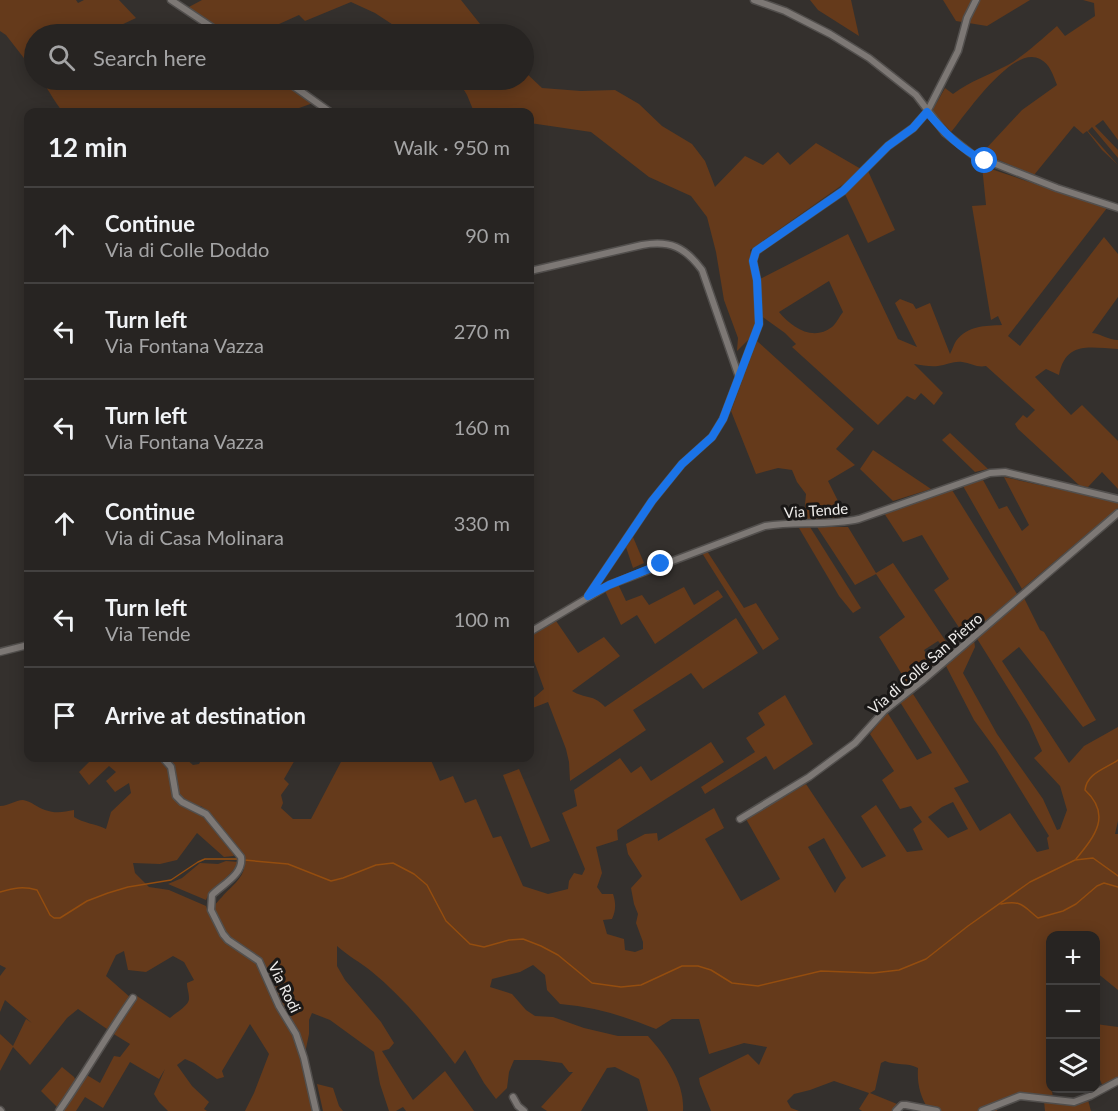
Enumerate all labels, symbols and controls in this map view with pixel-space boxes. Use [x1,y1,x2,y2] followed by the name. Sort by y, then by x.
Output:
[24,24,534,90] search box
[45,41,78,74] icon: search
[93,44,206,71] text: Search here
[48,131,128,163] text: 12 min
[394,135,510,159] text: Walk · 950 m
[971,147,997,173] route start
[105,210,195,237] text: Continue
[48,219,81,252] icon: ahead
[465,223,510,247] text: 90 m
[105,237,269,261] text: Via di Colle Doddo
[105,306,187,333] text: Turn left
[48,315,81,348] icon: left
[454,319,510,343] text: 270 m
[105,333,264,357] text: Via Fontana Vazza
[105,402,187,429] text: Turn left
[48,411,81,444] icon: left
[454,415,510,439] text: 160 m
[105,429,264,453] text: Via Fontana Vazza
[105,498,195,525] text: Continue
[783,499,849,521] street label: Via Tende
[48,507,81,540] icon: ahead
[454,511,510,535] text: 330 m
[105,525,284,549] text: Via di Casa Molinara
[647,550,673,576] route end
[105,594,187,621] text: Turn left
[48,603,81,636] icon: left
[454,607,510,631] text: 100 m
[864,609,986,717] street label: Via di Colle San Pietro
[105,621,191,645] text: Via Tende
[48,699,81,732] icon: arrive
[105,702,306,729] text: Arrive at destination
[1046,931,1100,1093] map controls
[1046,931,1100,985] button: +
[265,959,305,1015] street label: Via Rodi
[1046,985,1100,1039] button: −
[1046,1039,1100,1093] button: layers

